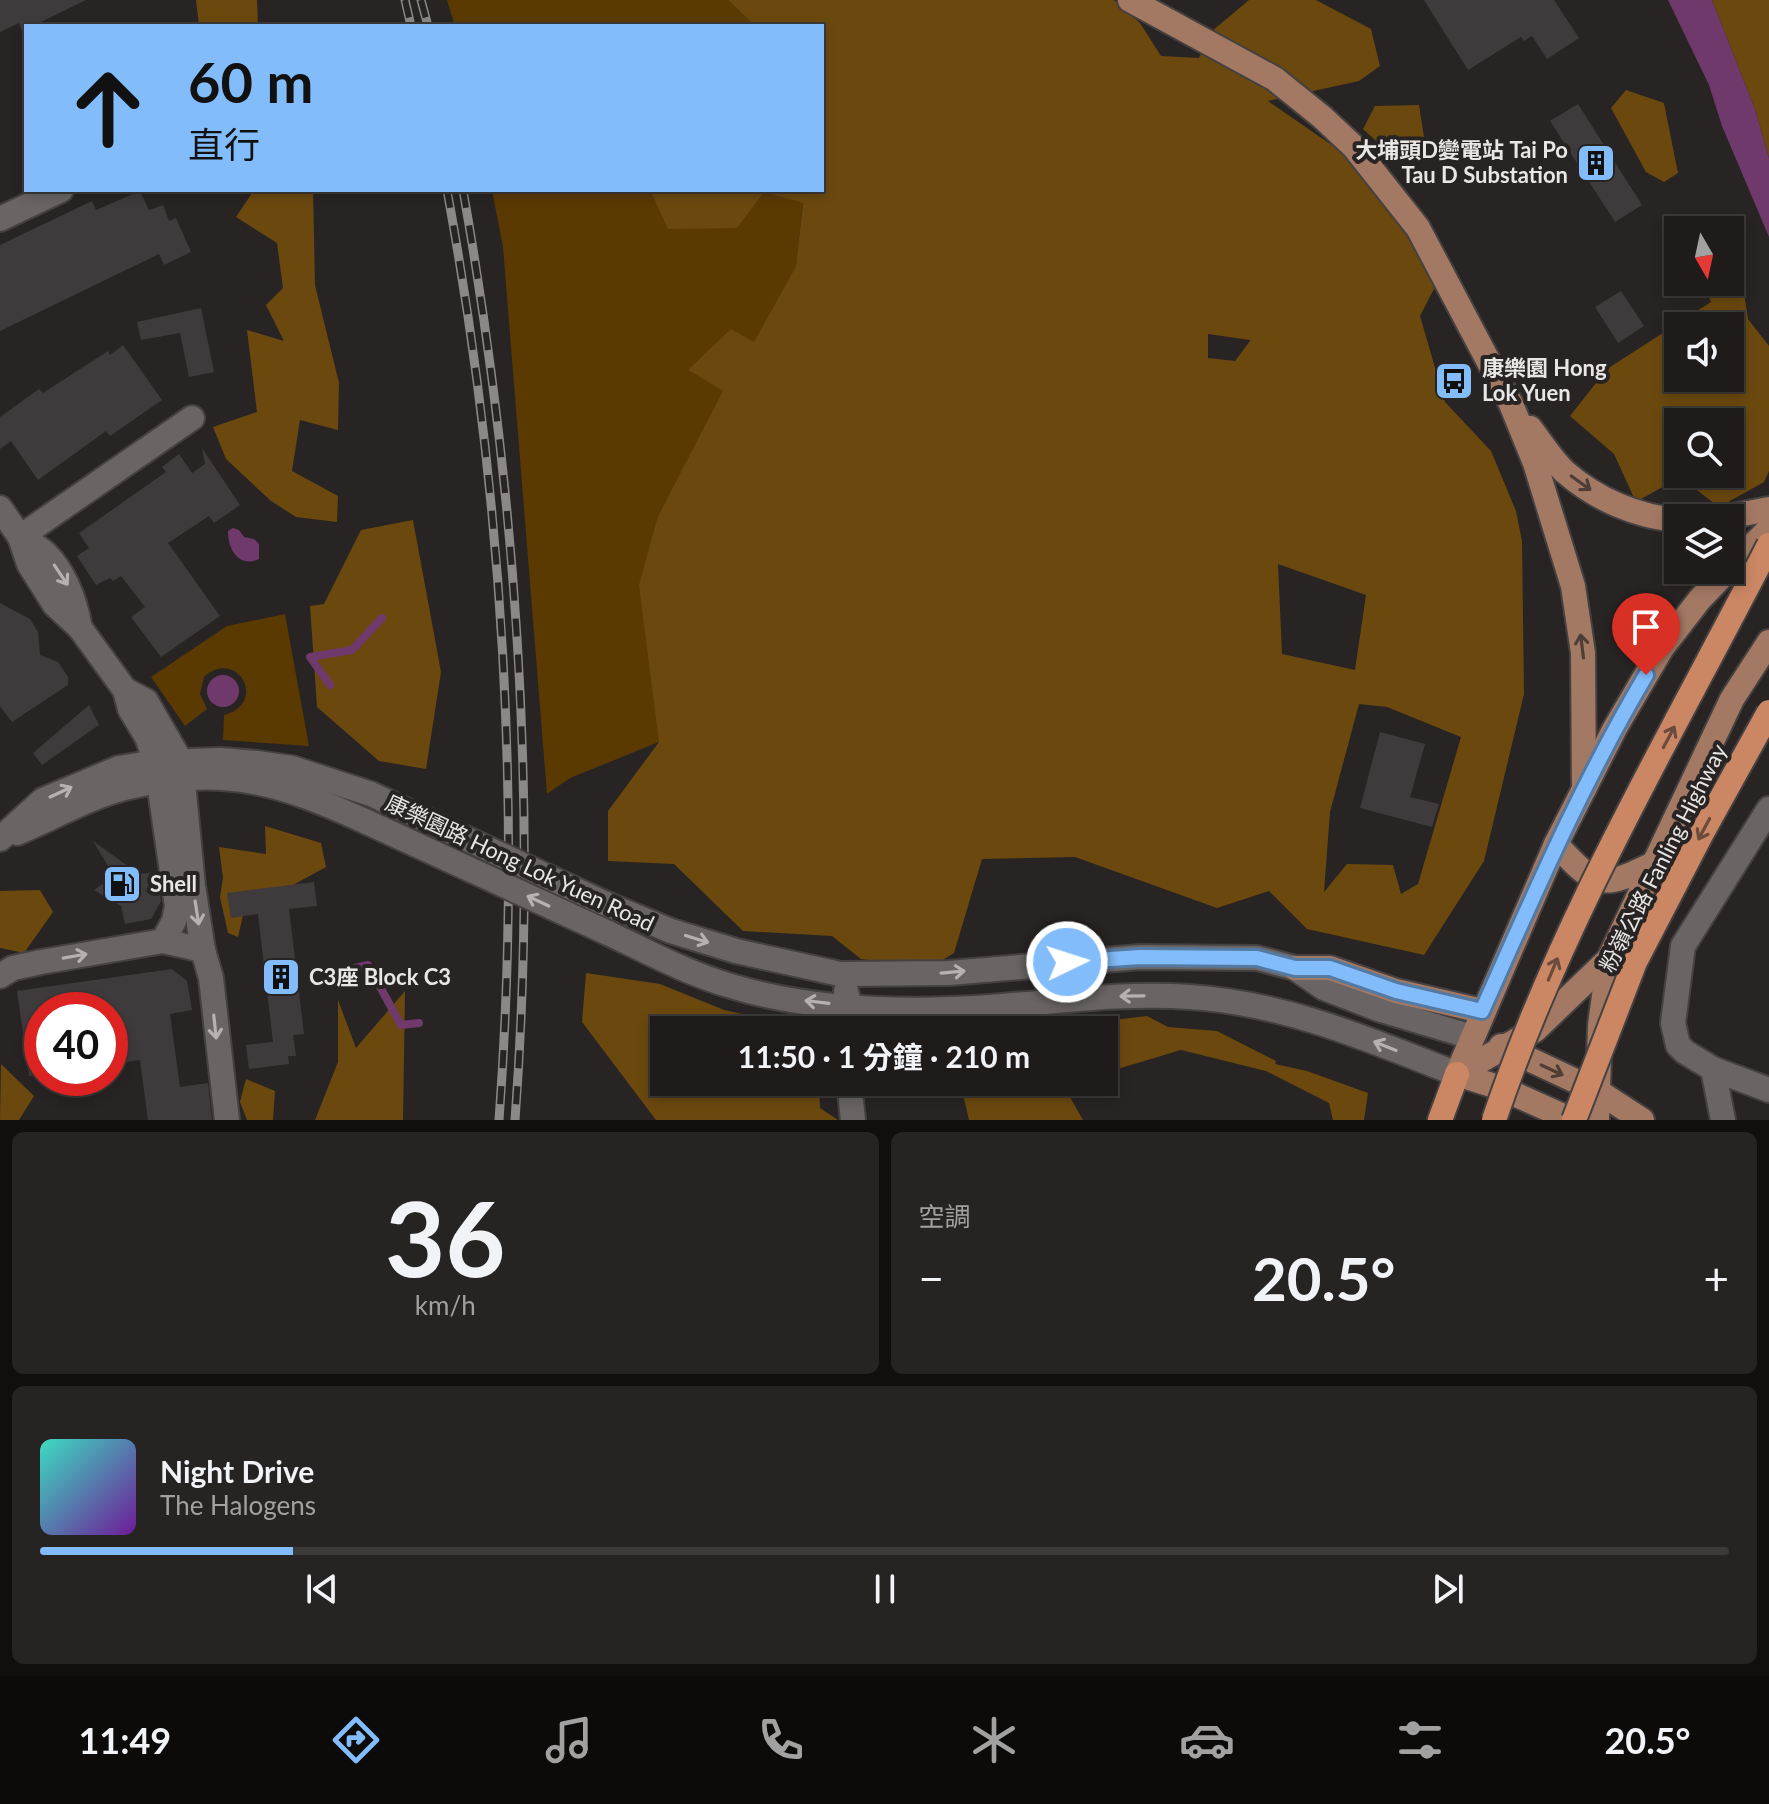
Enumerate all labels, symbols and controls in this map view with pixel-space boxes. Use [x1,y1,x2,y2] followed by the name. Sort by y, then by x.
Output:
[188,48,313,115] text: 60 m
[56,56,160,160] icon: ahead
[188,122,260,166] text: 直行
[1355,136,1568,188] place label: 大埔頭D變電站 Tai Po Tau D Substation
[1575,142,1617,184] building icon: 大埔頭D變電站 Tai Po Tau D Substation
[1664,216,1744,296] north arrow
[1664,216,1744,584] map controls
[1664,312,1744,392] button: sound
[1482,354,1607,406] place label: 康樂園 Hong Lok Yuen
[1433,360,1475,402] bus stop icon: 康樂園 Hong Lok Yuen
[1664,408,1744,488] button: search
[1569,475,1591,491] one-way arrow
[1664,504,1744,584] button: layers
[52,564,69,586] one-way arrow
[1612,593,1680,675] pin
[1624,605,1668,649] icon: arrive
[1574,634,1589,660] one-way arrow
[1662,725,1678,749] one-way arrow
[1593,739,1732,976] street label: 粉嶺公路 Fanling Highway
[49,784,73,799] one-way arrow
[382,788,659,937] street label: 康樂園路 Hong Lok Yuen Road
[1696,817,1712,840] one-way arrow
[101,863,143,905] fuel station icon: Shell
[150,870,197,897] place label: Shell
[526,892,550,907] one-way arrow
[190,899,205,925] one-way arrow
[1025,920,1109,1004] position arrow
[684,933,709,947] one-way arrow
[61,948,87,963] one-way arrow
[260,956,302,998] building icon: C3座 Block C3
[1547,957,1561,982] one-way arrow
[309,963,451,990] place label: C3座 Block C3
[939,964,966,979] one-way arrow
[1119,988,1146,1003] one-way arrow
[24,992,128,1096] speed limit sign: 40
[804,995,830,1010] one-way arrow
[208,1013,223,1040] one-way arrow
[1373,1037,1398,1052] one-way arrow
[738,1038,1030,1074] text: 11:50 · 1 分鐘 · 210 m
[1540,1063,1564,1078] one-way arrow
[385,1174,506,1299] text: 36
[919,1200,971,1232] text: 空調
[1252,1242,1396,1314] text: 20.5°
[919,1252,944,1304] text: −
[1703,1252,1729,1304] text: +
[415,1289,476,1321] text: km/h
[160,1453,314,1489] text: Night Drive
[160,1489,316,1521] text: The Halogens
[300,1567,344,1611] icon: previous
[863,1567,907,1611] icon: pause
[1426,1567,1470,1611] icon: next
[328,1712,384,1768] icon: directions
[541,1712,597,1768] icon: music
[753,1712,809,1768] icon: phone
[966,1712,1022,1768] icon: climate
[1179,1712,1235,1768] icon: car
[1392,1712,1448,1768] icon: filters
[78,1718,171,1762] text: 11:49
[1604,1718,1691,1762] text: 20.5°

